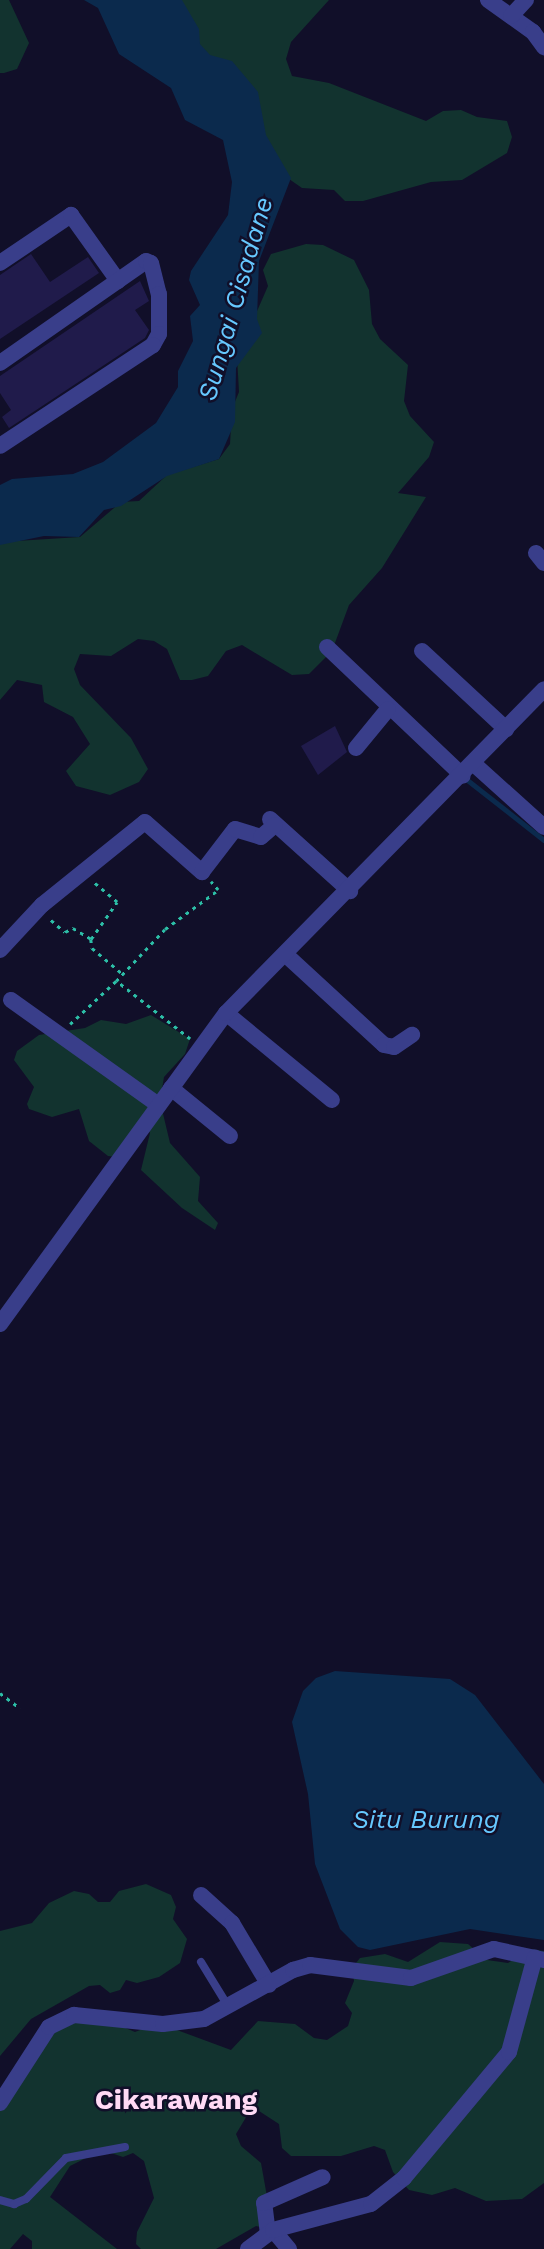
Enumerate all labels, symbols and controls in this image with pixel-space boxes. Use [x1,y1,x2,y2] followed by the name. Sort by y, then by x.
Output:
[192,193,280,405] water label: Sungai Cisadane
[352,1804,500,1836] water label: Situ Burung
[95,2083,257,2117] district label: Cikarawang

